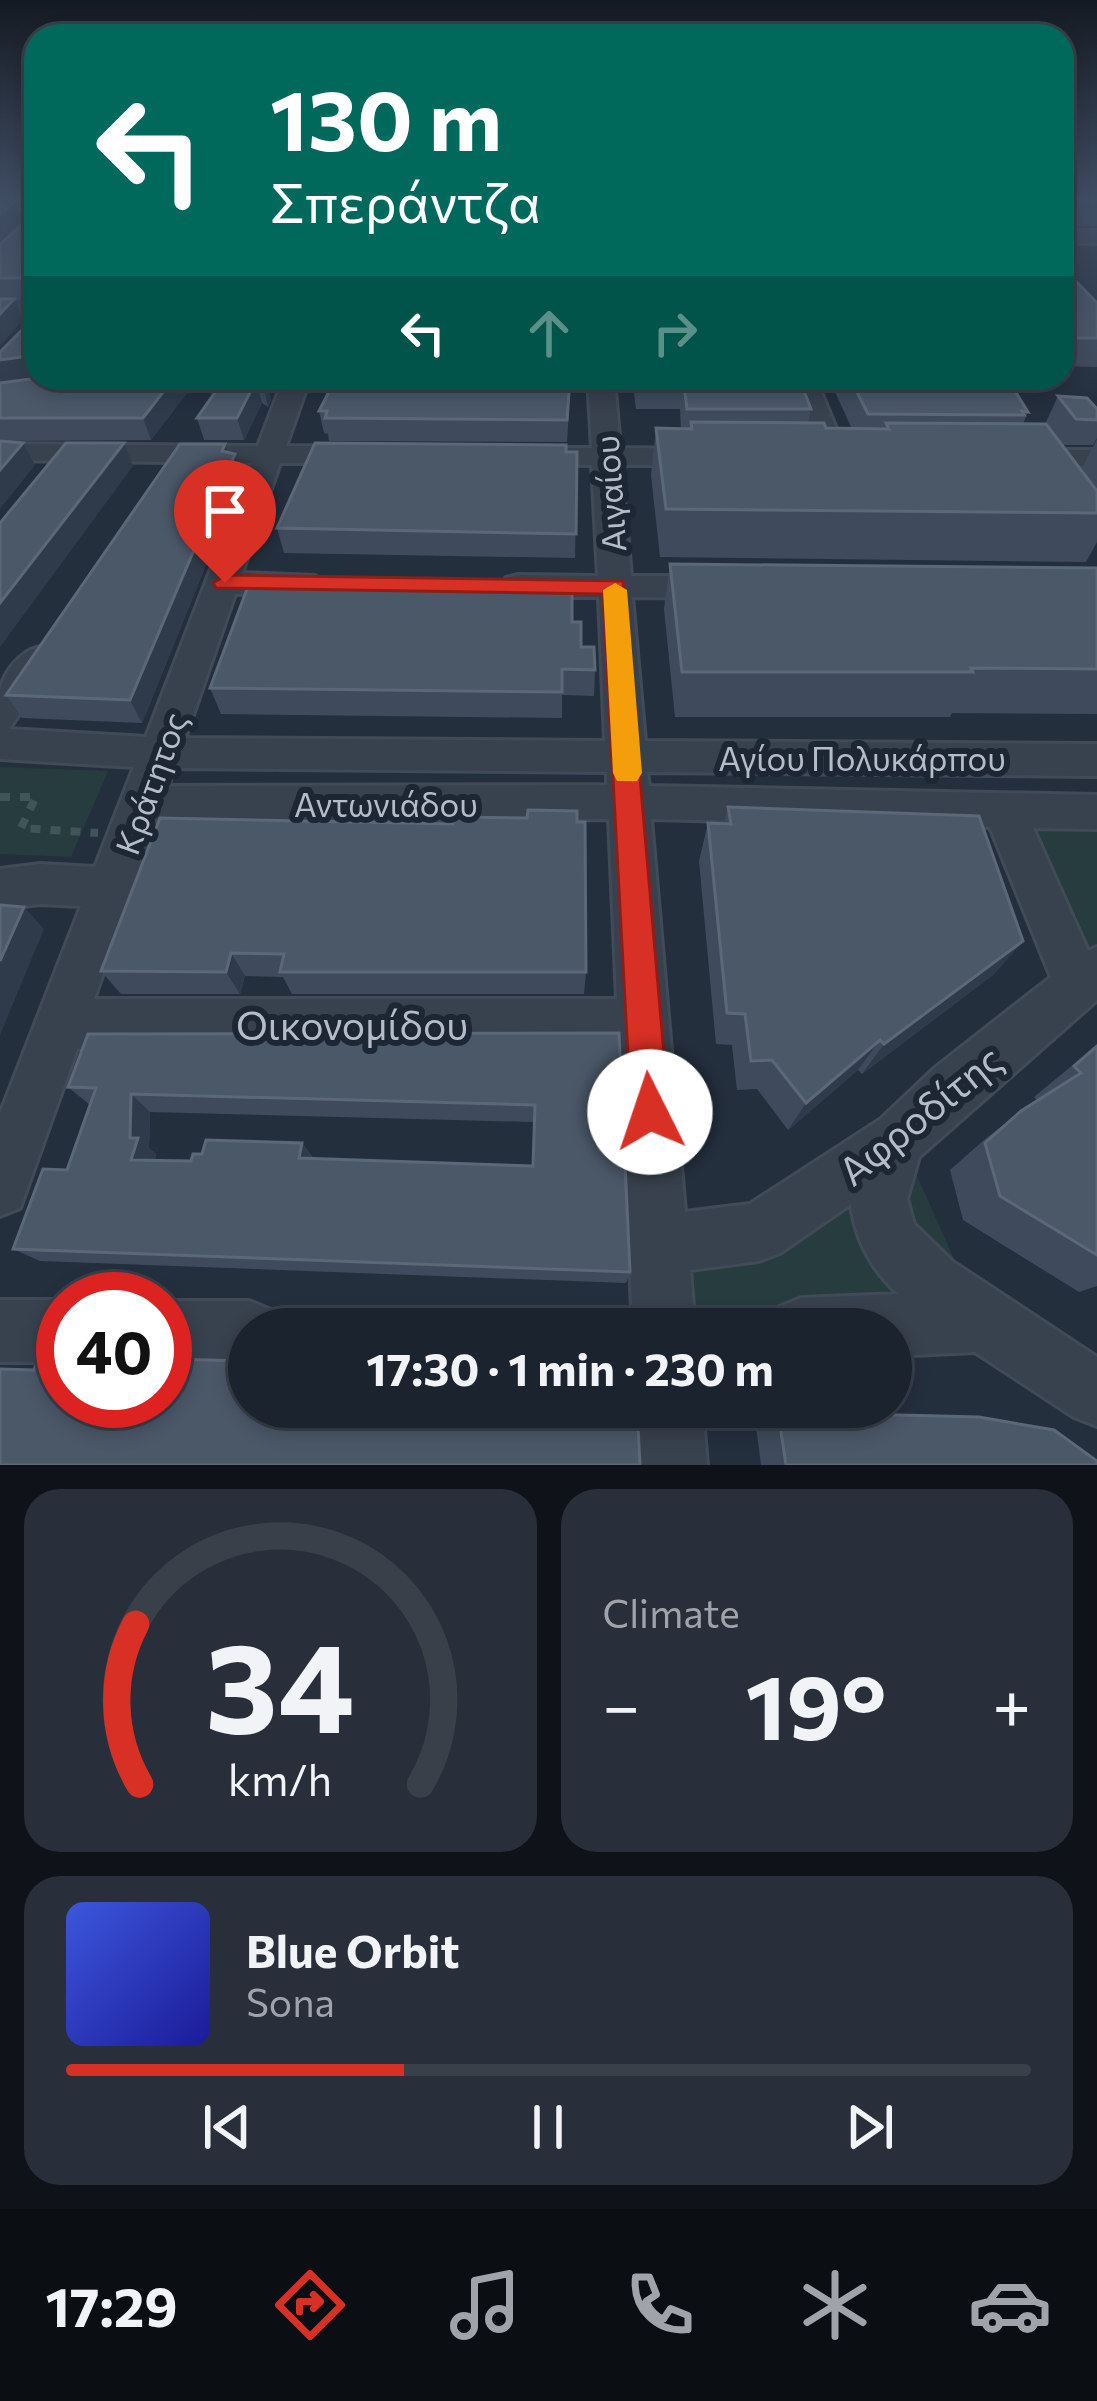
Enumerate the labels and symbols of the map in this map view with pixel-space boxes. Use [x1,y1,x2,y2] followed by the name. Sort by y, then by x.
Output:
[584,434,634,554] street label: Αιγαίου
[174,460,276,583] pin
[105,706,195,860] street label: Κράτητος
[718,737,1006,778] street label: Αγίου Πολυκάρπου
[294,783,478,824] street label: Αντωνιάδου
[236,1000,468,1048] street label: Οικονομίδου
[828,1034,1010,1194] street label: Αφροδίτης
[587,1049,713,1175] position arrow
[36,1272,192,1428] speed limit sign: 40

